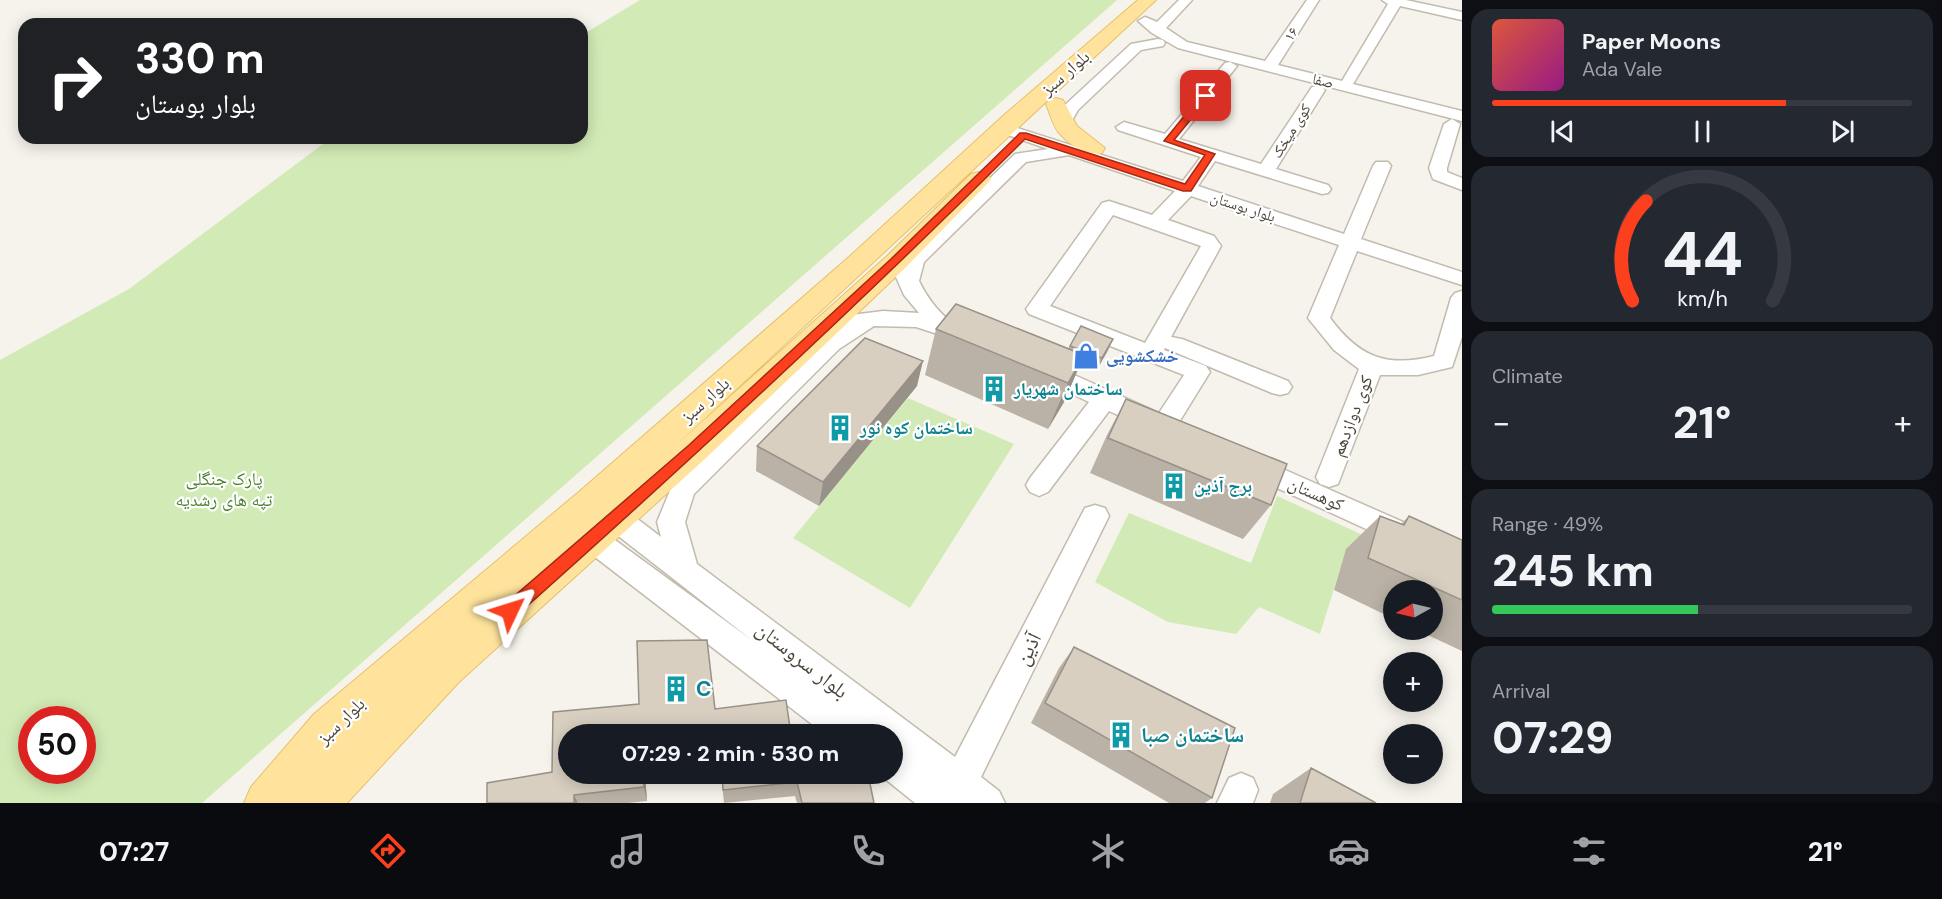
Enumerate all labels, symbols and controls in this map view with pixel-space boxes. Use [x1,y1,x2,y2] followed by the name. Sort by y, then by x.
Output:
[1279,23,1303,45] street label: ۱۶
[1582,27,1721,56] text: Paper Moons
[135,31,265,86] text: 330 m
[36,42,114,120] icon: right
[1034,45,1095,102] street label: بلوار سبز
[1582,56,1662,82] text: Ada Vale
[1310,69,1336,93] street label: صفا
[1180,70,1231,121] pin
[1189,79,1222,112] icon: arrive
[135,86,256,121] text: بلوار بوستان
[1267,100,1315,162] street label: کوی میخک
[1546,115,1579,148] icon: previous
[1686,115,1719,148] icon: pause
[1826,115,1859,148] icon: next
[1208,187,1278,227] street label: بلوار بوستان
[1661,213,1743,294] text: 44
[1677,286,1727,314] text: km/h
[1071,341,1101,371] shop icon: خشکشویی
[1106,344,1179,368] place label: خشکشویی
[1492,363,1563,389] text: Climate
[675,372,735,429] street label: بلوار سبز
[1326,372,1379,460] street label: کوی دوازدهم
[979,374,1009,404] building icon: ساختمان شهریار
[1013,377,1123,401] place label: ساختمان شهریار
[1673,393,1731,452] text: 21°
[1492,401,1510,444] text: −
[1894,401,1912,444] text: +
[825,413,855,443] building icon: ساختمان کوه نور
[859,416,973,440] place label: ساختمان کوه نور
[176,467,272,512] park label: پارک جنگلی تپه های رشدیه
[1159,471,1189,501] building icon: برج آذین
[1284,471,1348,517] street label: کوهستان
[1194,474,1252,498] place label: برج آذین
[1492,511,1603,537] text: Range · 49%
[1492,541,1654,600] text: 245 km
[478,579,542,643] position arrow
[1383,580,1443,640] north arrow
[1383,580,1443,784] map controls
[750,615,854,705] street label: بلوار سروستان
[1008,627,1048,670] street label: آذین
[1383,652,1443,712] button: +
[661,674,691,704] building icon: C
[696,675,712,703] place label: C
[1492,678,1550,704] text: Arrival
[311,692,370,751] street label: بلوار سبز
[18,706,96,784] speed limit sign: 50
[1492,708,1613,767] text: 07:29
[1106,720,1136,750] building icon: ساختمان صبا
[1141,721,1244,749] place label: ساختمان صبا
[1383,724,1443,784] button: −
[622,739,839,768] text: 07:29 · 2 min · 530 m
[367,830,409,872] icon: directions
[607,830,649,872] icon: music
[847,830,889,872] icon: phone
[1087,830,1129,872] icon: climate
[1328,830,1370,872] icon: car
[1568,830,1610,872] icon: filters
[99,834,169,869] text: 07:27
[1808,834,1843,869] text: 21°

